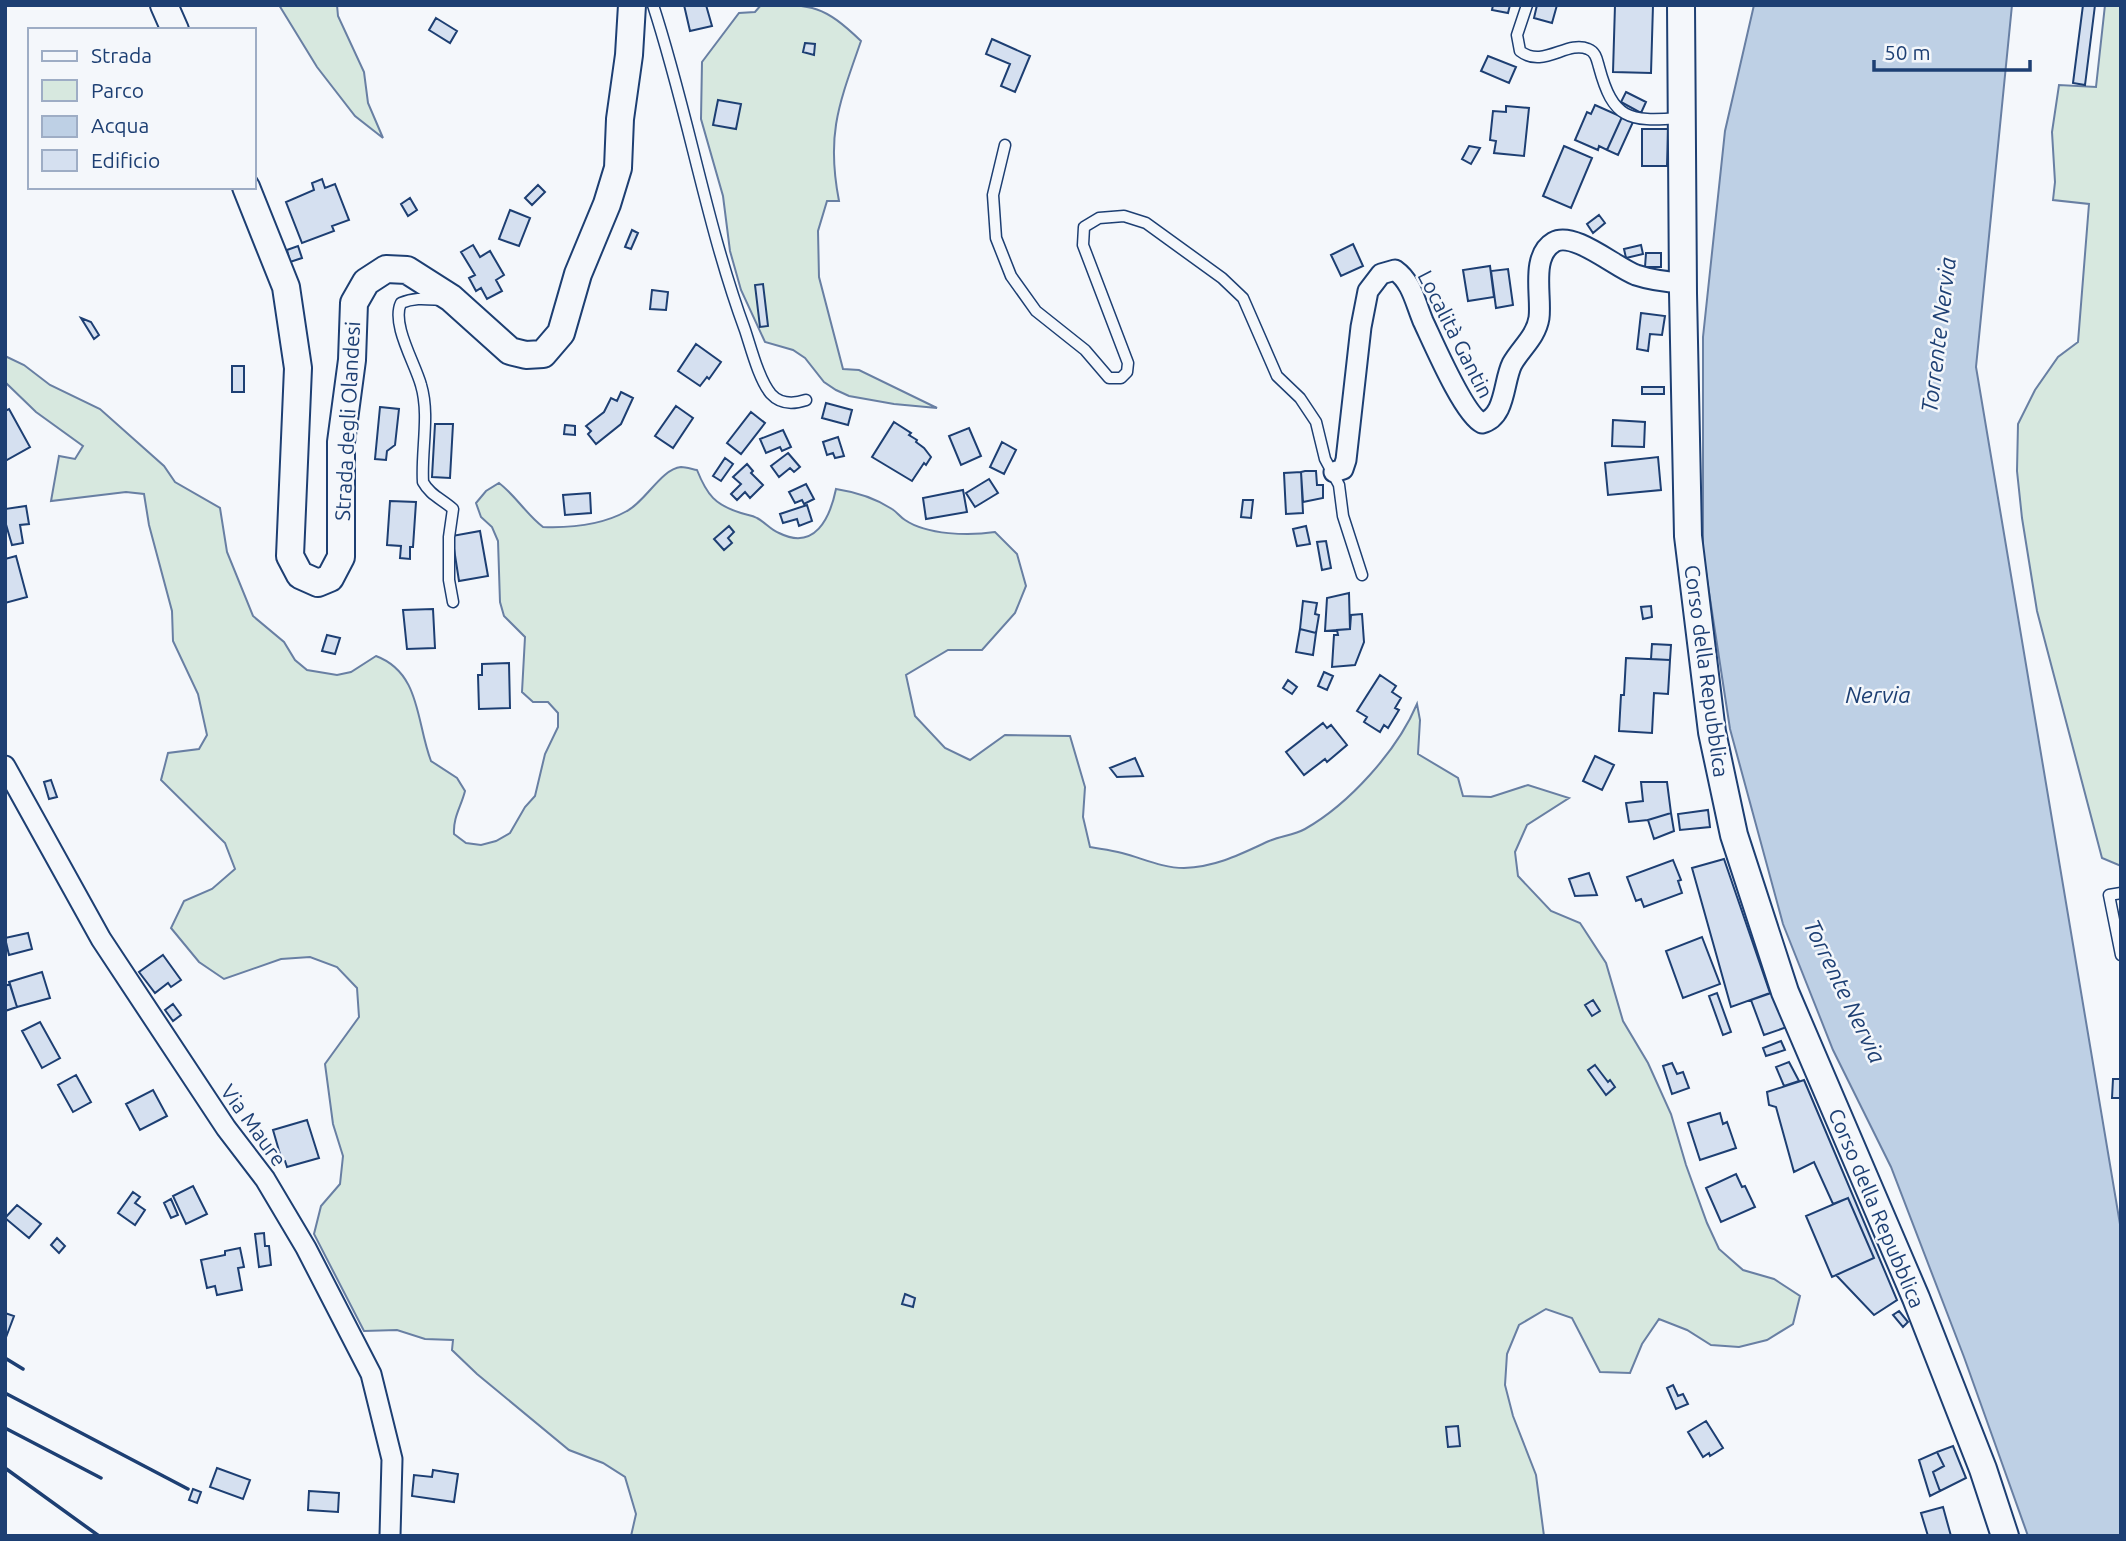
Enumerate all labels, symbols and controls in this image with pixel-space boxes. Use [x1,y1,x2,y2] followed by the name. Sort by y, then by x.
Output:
[28,28,256,189] legend
[1874,28,2030,72] scale bar
[1884,40,1931,64] text: 50 m
[91,43,152,67] text: Strada
[91,78,144,102] text: Parco
[91,113,149,137] text: Acqua
[91,148,160,172] text: Edificio
[1916,256,1960,414] water label: Torrente Nervia
[1414,266,1498,402] street label: Località Gantin
[330,321,364,521] street label: Strada degli Olandesi
[1680,563,1734,779] street label: Corso della Repubblica
[1845,682,1911,707] water label: Nervia
[1799,915,1891,1067] water label: Torrente Nervia
[216,1079,292,1171] street label: Via Maure
[1824,1105,1930,1311] street label: Corso della Repubblica

